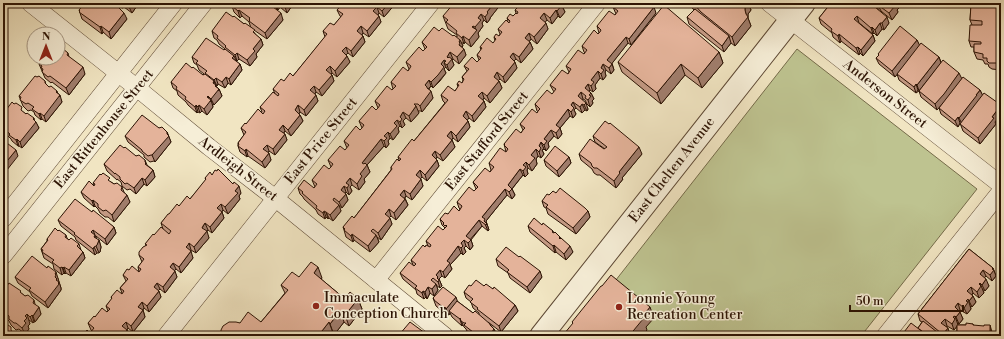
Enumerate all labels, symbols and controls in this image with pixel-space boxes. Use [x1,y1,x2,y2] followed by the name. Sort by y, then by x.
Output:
[26,26,66,66] north arrow
[42,30,51,44] text: N
[838,55,931,133] street label: Anderson Street
[50,66,158,192] street label: East Rittenhouse Street
[441,88,533,194] street label: East Stafford Street
[281,94,362,188] street label: East Price Street
[625,114,719,226] street label: East Chelten Avenue
[194,132,281,206] street label: Ardleigh Street
[850,287,963,313] scale bar
[324,289,449,323] place label: Immaculate Conception Church
[627,290,742,324] place label: Lonnie Young Recreation Center
[856,294,884,309] text: 50 m
[311,301,321,311] marker: Immaculate Conception Church
[614,302,624,312] marker: Lonnie Young Recreation Center

